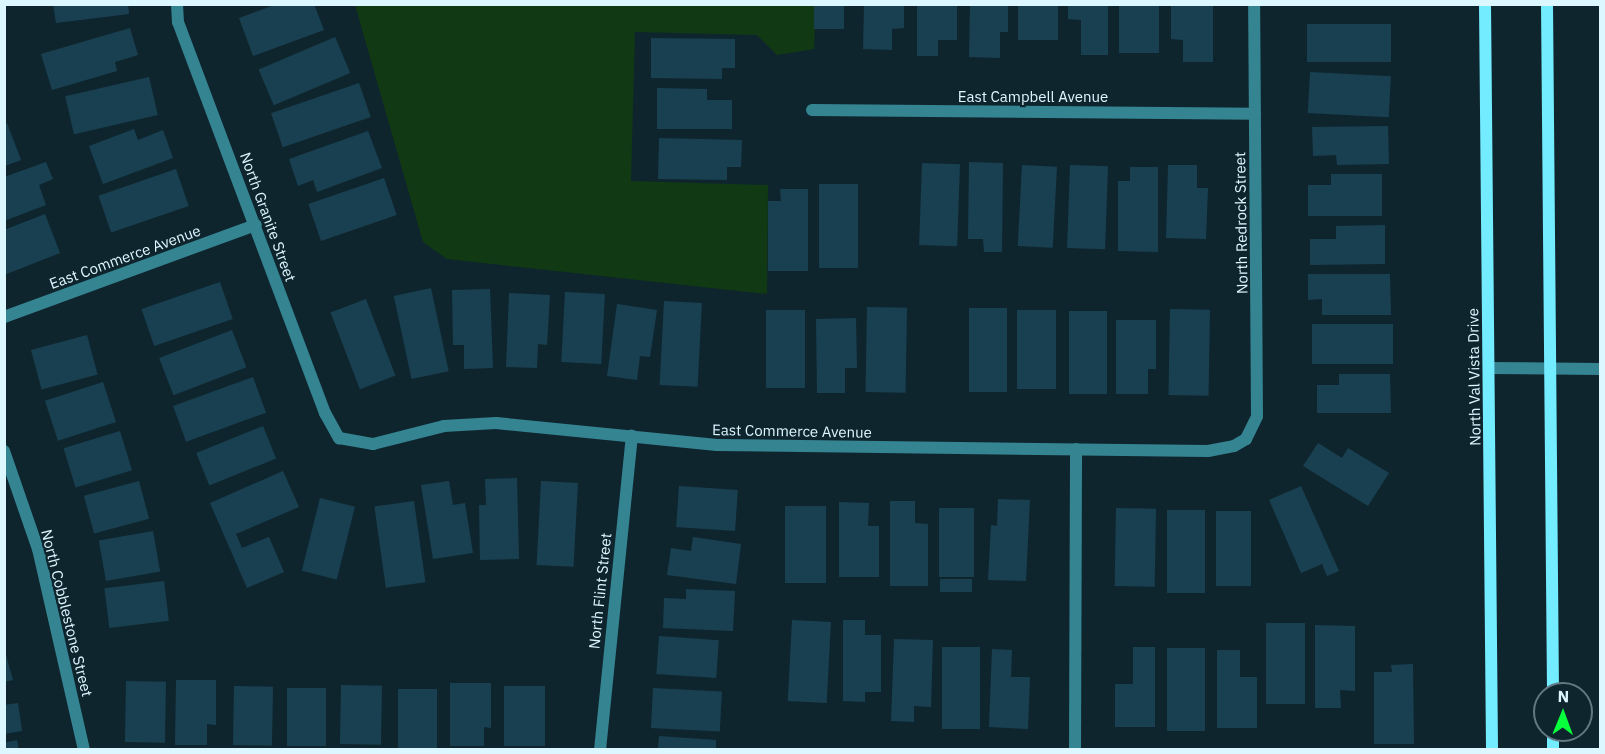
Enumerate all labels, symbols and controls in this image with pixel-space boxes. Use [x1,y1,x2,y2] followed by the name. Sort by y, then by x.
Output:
[958,88,1108,106] street label: East Campbell Avenue
[236,150,300,284] street label: North Granite Street
[1231,152,1251,294] street label: North Redrock Street
[47,221,203,293] street label: East Commerce Avenue
[1464,308,1484,446] street label: North Val Vista Drive
[712,421,872,441] street label: East Commerce Avenue
[38,528,96,698] street label: North Cobblestone Street
[585,532,615,650] street label: North Flint Street
[1533,682,1593,742] north arrow
[1557,686,1569,706] text: N

